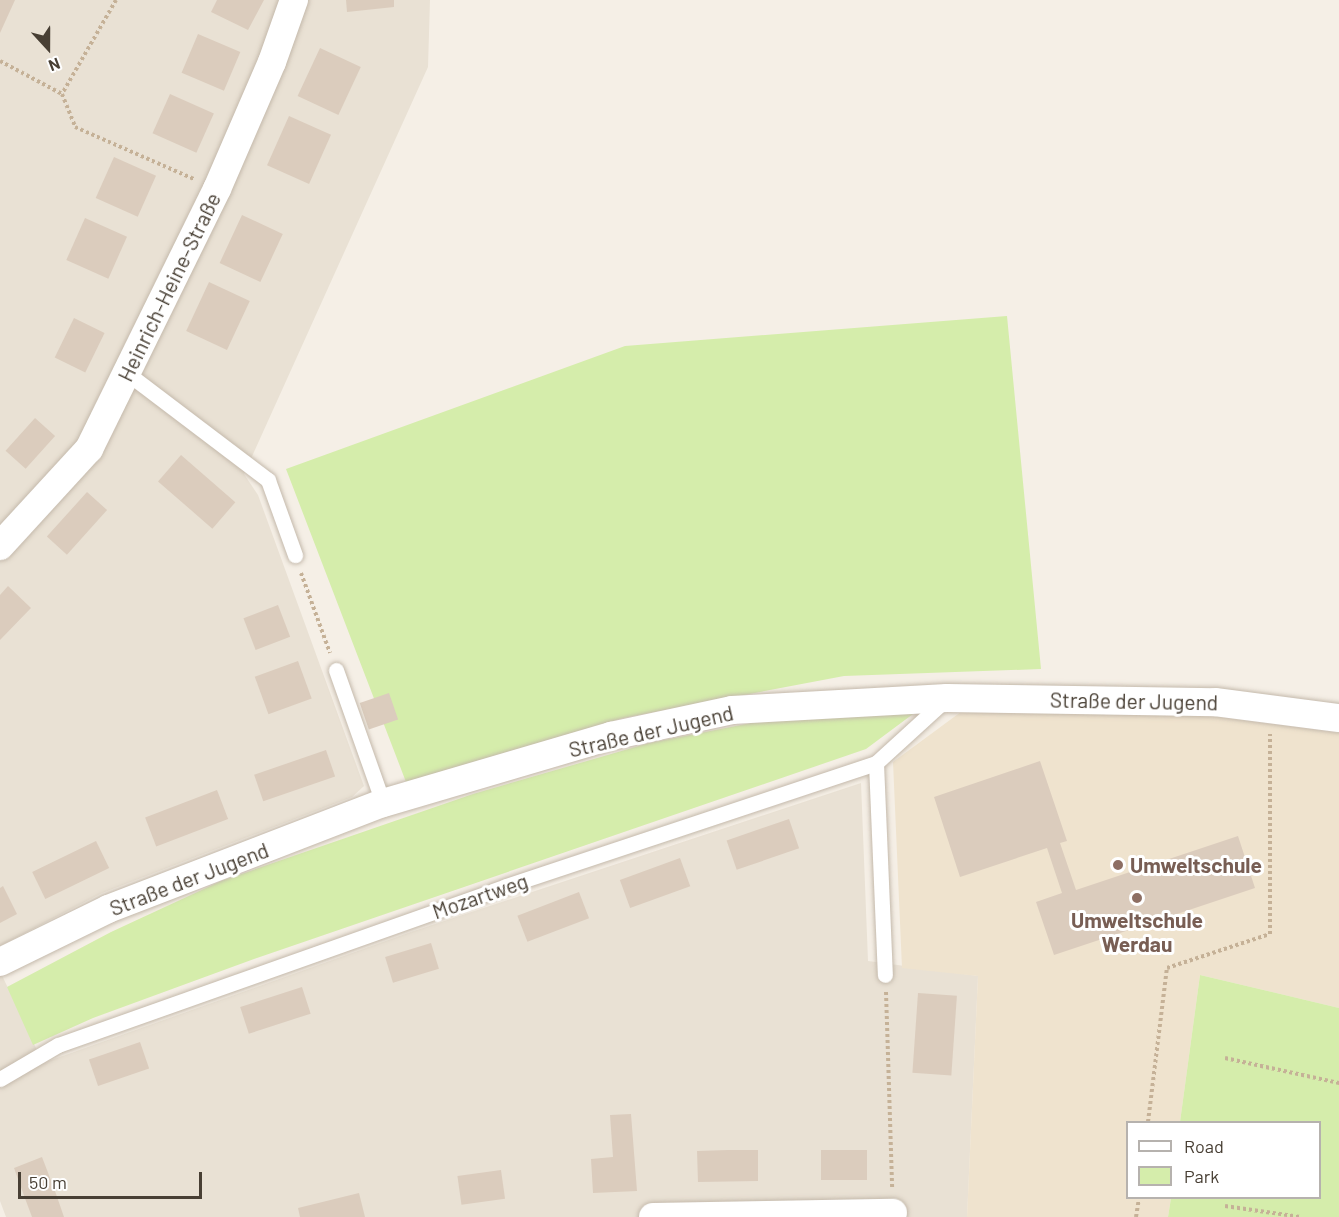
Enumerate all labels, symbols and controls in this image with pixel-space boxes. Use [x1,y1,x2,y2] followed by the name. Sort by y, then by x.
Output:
[18,18,78,78] north arrow
[46,54,63,76] text: N
[112,188,226,386] street label: Heinrich-Heine-Straße
[1050,687,1218,715] street label: Straße der Jugend
[566,700,736,762] street label: Straße der Jugend
[106,837,272,921] street label: Straße der Jugend
[1130,852,1262,878] place label: Umweltschule
[1111,858,1125,872] marker: Umweltschule
[429,868,531,924] street label: Mozartweg
[1130,891,1144,905] marker: Umweltschule Werdau
[1071,907,1203,957] place label: Umweltschule Werdau
[1126,1121,1321,1199] legend
[1184,1135,1224,1157] text: Road
[21,1160,206,1198] scale bar
[1184,1165,1219,1187] text: Park
[29,1171,67,1193] text: 50 m

